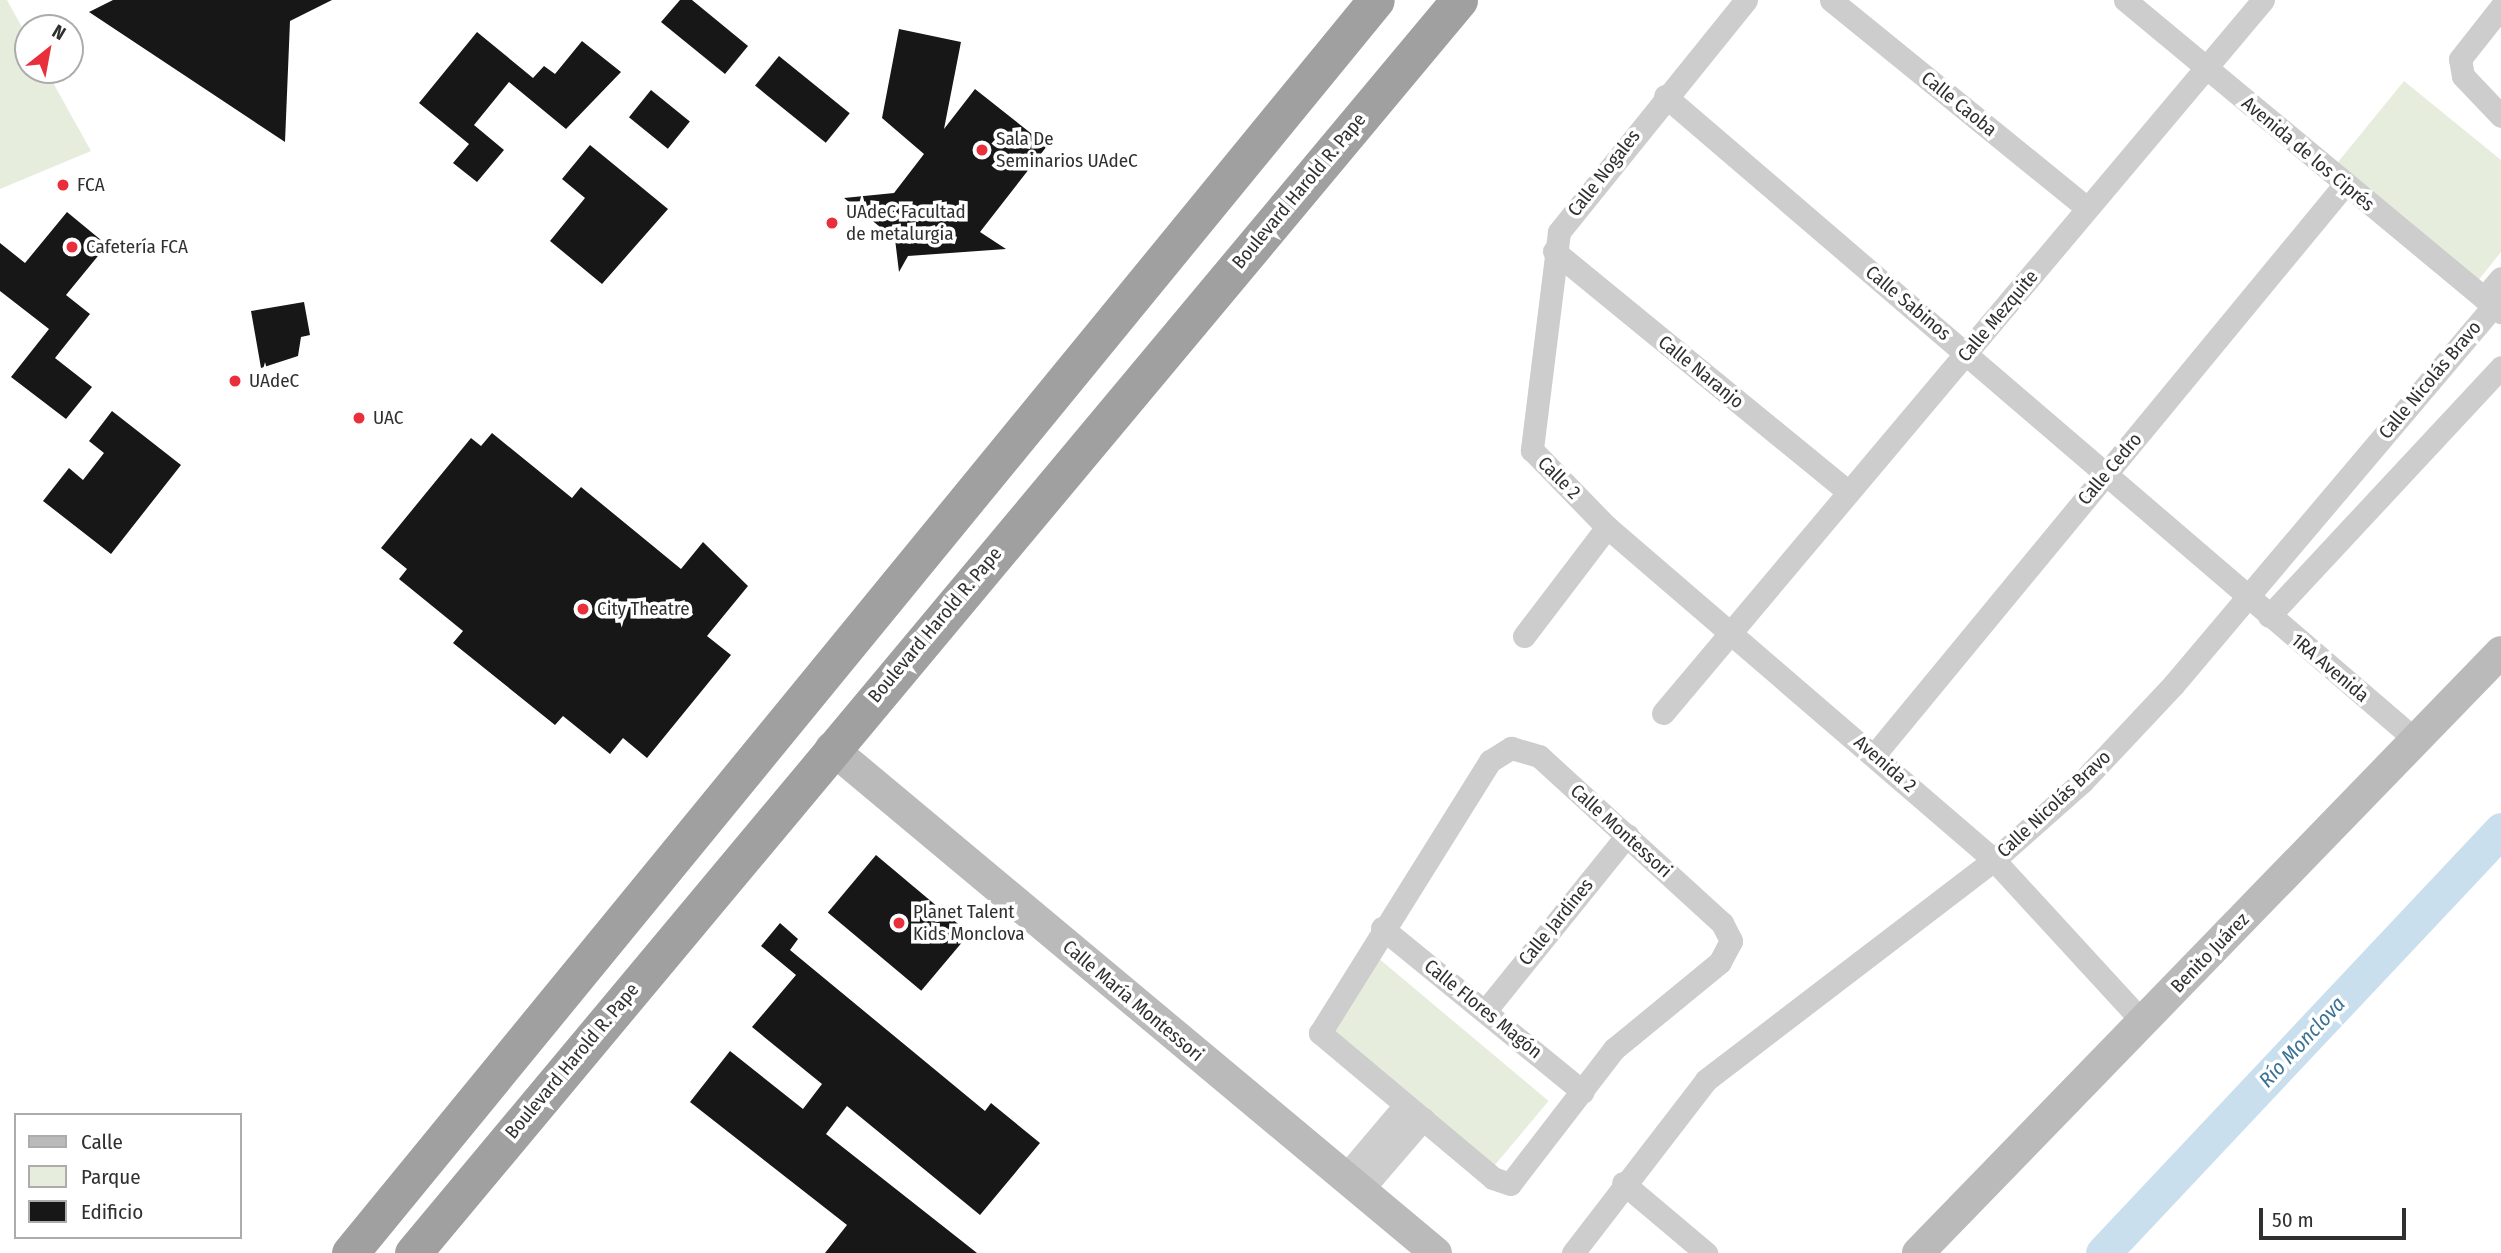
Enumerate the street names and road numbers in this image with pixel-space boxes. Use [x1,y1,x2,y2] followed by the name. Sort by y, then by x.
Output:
[1917,67,2001,141] street label: Calle Caoba
[2237,92,2379,216] street label: Avenida de los Ciprés
[1227,109,1371,273] street label: Boulevard Harold R. Pape
[1563,125,1645,221] street label: Calle Nogales
[1861,261,1955,345] street label: Calle Sabinos
[1953,265,2043,367] street label: Calle Mezquite
[2374,316,2486,444] street label: Calle Nicolás Bravo
[1654,331,1748,413] street label: Calle Naranjo
[2073,428,2147,510] street label: Calle Cedro
[1533,452,1585,504] street label: Calle 2
[863,543,1007,707] street label: Boulevard Harold R. Pape
[2287,629,2373,707] street label: 1RA Avenida
[1849,731,1921,797] street label: Avenida 2
[1992,746,2116,862] street label: Calle Nicolás Bravo
[1566,779,1676,883] street label: Calle Montessori
[1514,874,1598,970] street label: Calle Jardines
[2166,908,2254,998] street label: Benito Juárez
[1058,935,1208,1067] street label: Calle María Montessori
[1420,955,1546,1063] street label: Calle Flores Magón
[500,979,644,1143] street label: Boulevard Harold R. Pape

